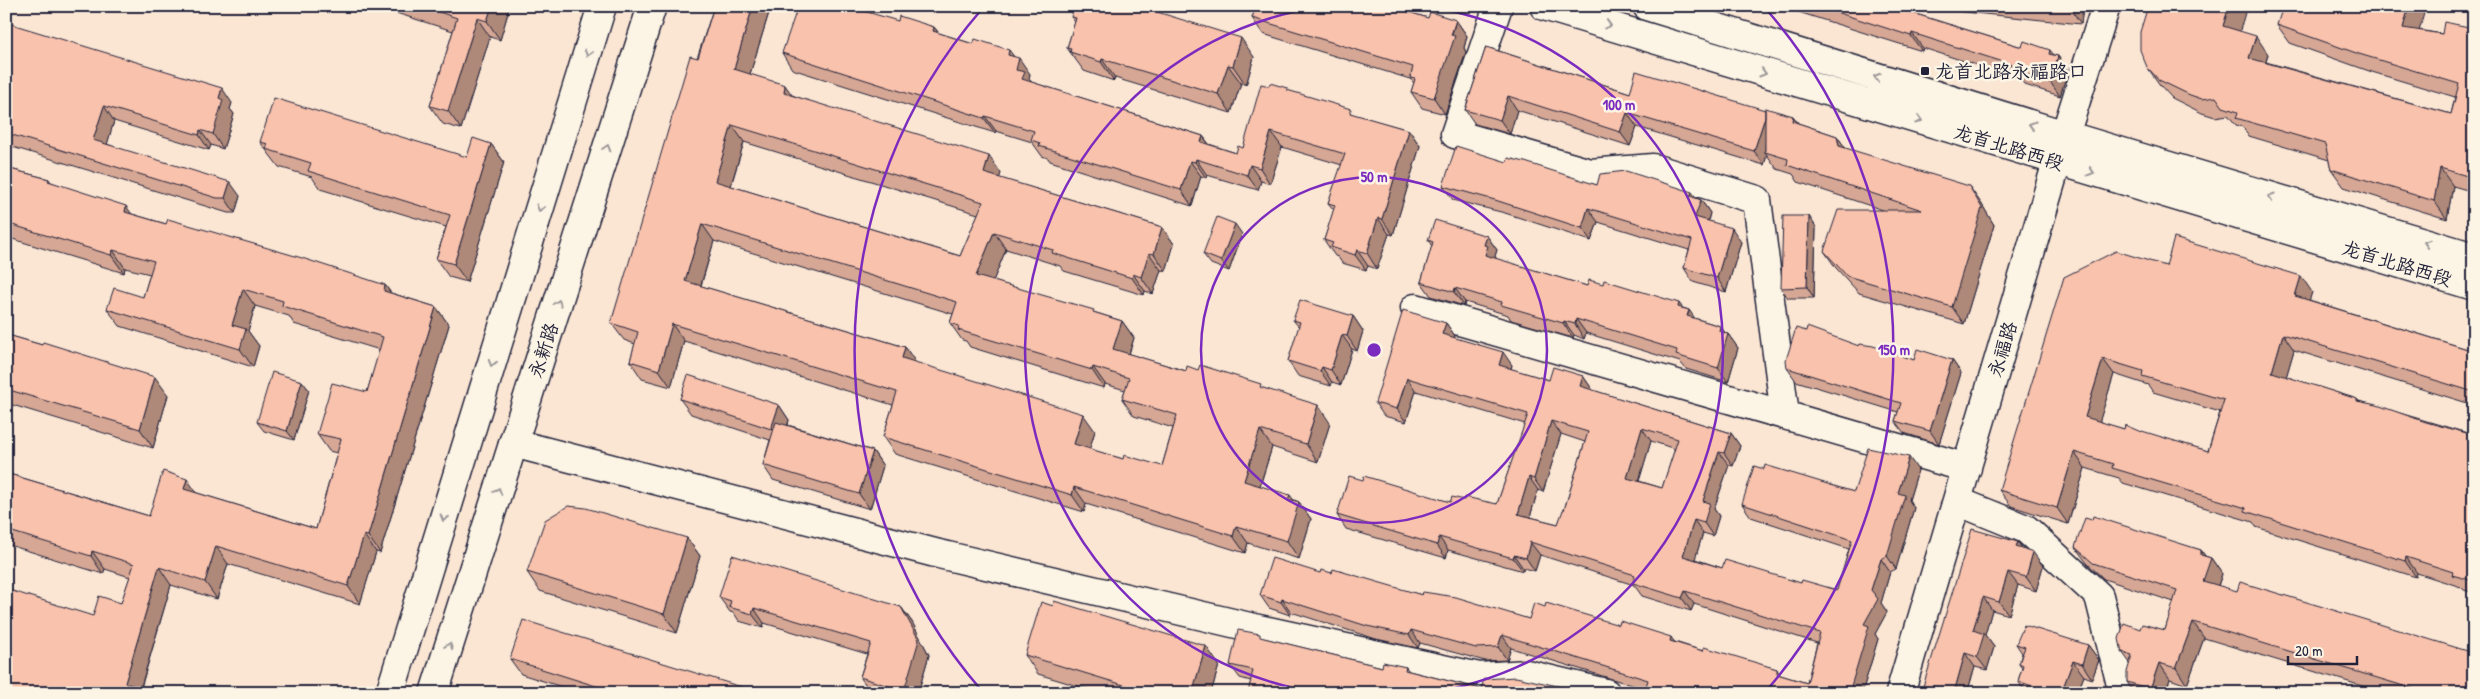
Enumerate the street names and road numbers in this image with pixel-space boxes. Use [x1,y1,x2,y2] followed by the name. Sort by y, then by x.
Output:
[1951,118,2067,176] street label: 龙首北路西段
[2339,234,2455,292] street label: 龙首北路西段
[1981,318,2023,380] street label: 永福路
[522,319,564,381] street label: 永新路

